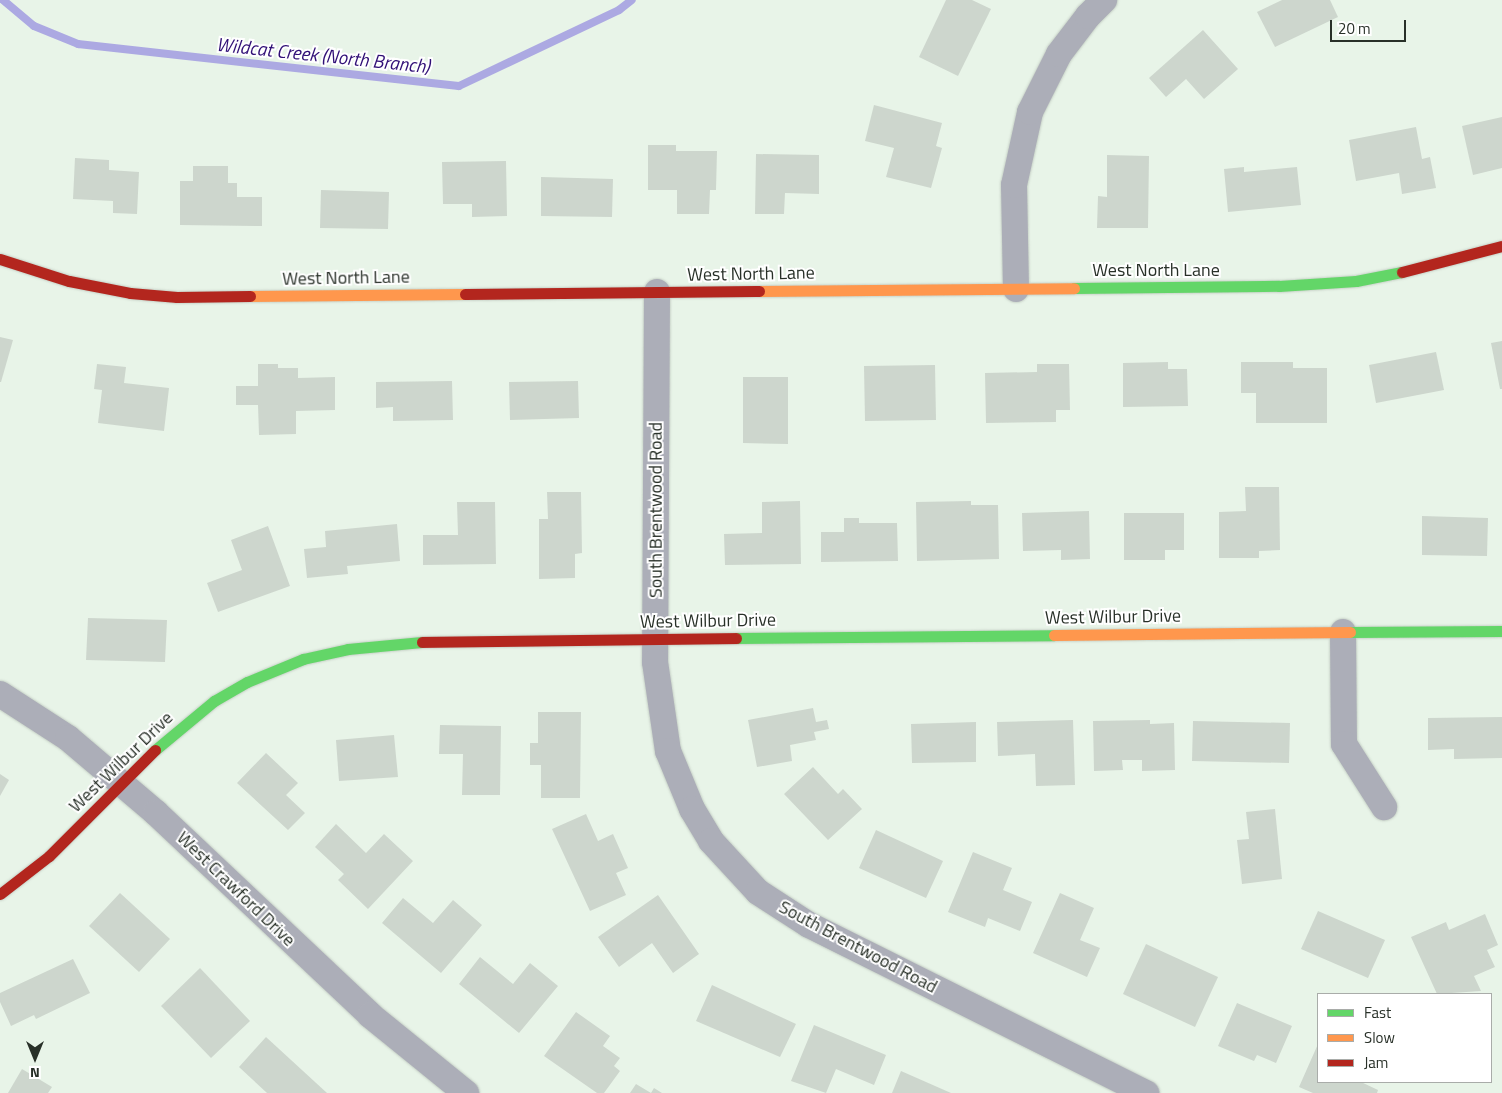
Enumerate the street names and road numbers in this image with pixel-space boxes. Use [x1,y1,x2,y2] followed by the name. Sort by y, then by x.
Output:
[1092,259,1220,281] street label: West North Lane
[687,262,815,286] street label: West North Lane
[282,266,410,290] street label: West North Lane
[645,422,667,598] street label: South Brentwood Road
[1045,605,1181,629] street label: West Wilbur Drive
[640,609,776,633] street label: West Wilbur Drive
[65,707,177,817] street label: West Wilbur Drive
[172,827,300,951] street label: West Crawford Drive
[775,896,941,998] street label: South Brentwood Road

